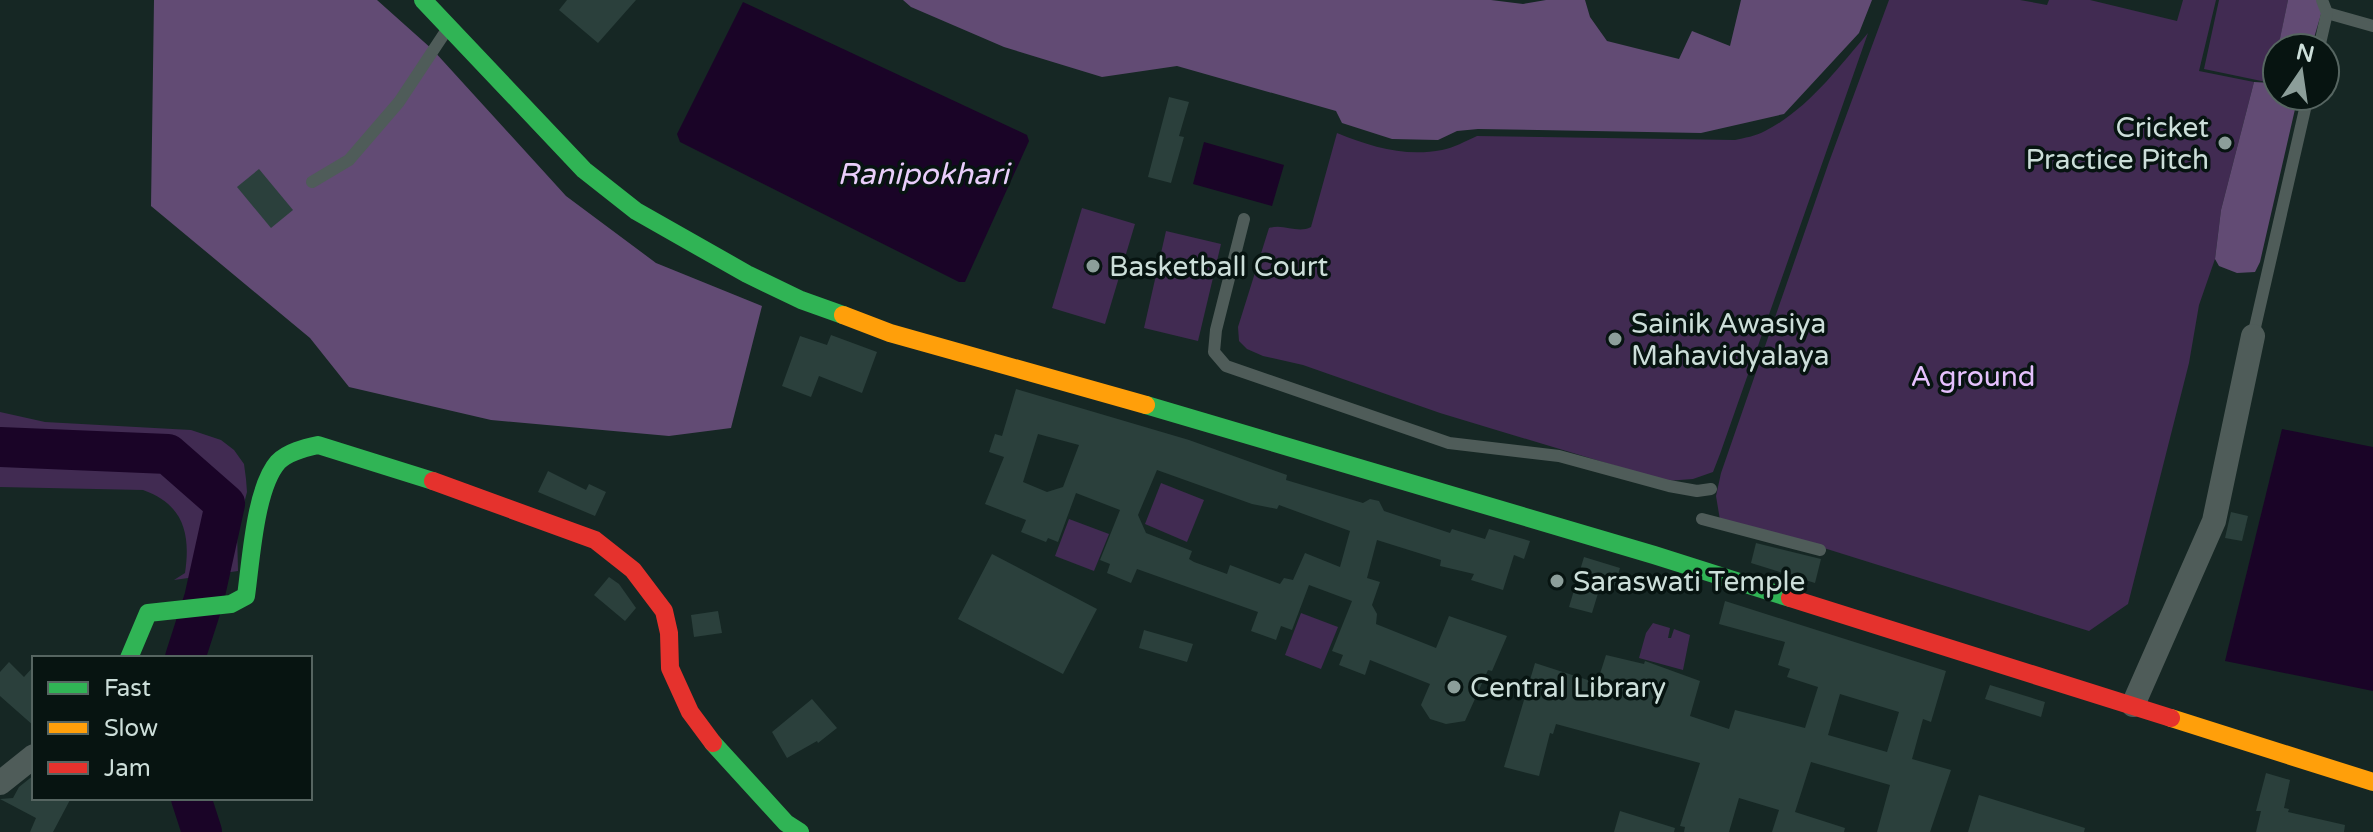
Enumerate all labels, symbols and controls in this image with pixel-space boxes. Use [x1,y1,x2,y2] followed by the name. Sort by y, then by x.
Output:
[2261,32,2341,112] north arrow
[2294,39,2317,68] text: N
[2025,111,2209,177] place label: Cricket Practice Pitch
[2216,134,2234,152] marker: Cricket Practice Pitch
[837,156,1012,193] water label: Ranipokhari
[1109,250,1329,284] place label: Basketball Court
[1084,257,1102,275] marker: Basketball Court
[1631,307,1829,373] place label: Sainik Awasiya Mahavidyalaya
[1606,330,1624,348] marker: Sainik Awasiya Mahavidyalaya
[1911,360,2035,394] park label: A ground
[1573,565,1805,599] place label: Saraswati Temple
[1548,572,1566,590] marker: Saraswati Temple
[32,656,312,800] legend
[1470,671,1666,705] place label: Central Library
[104,674,151,703] text: Fast
[1445,678,1463,696] marker: Central Library
[104,714,158,743] text: Slow
[104,754,151,783] text: Jam

